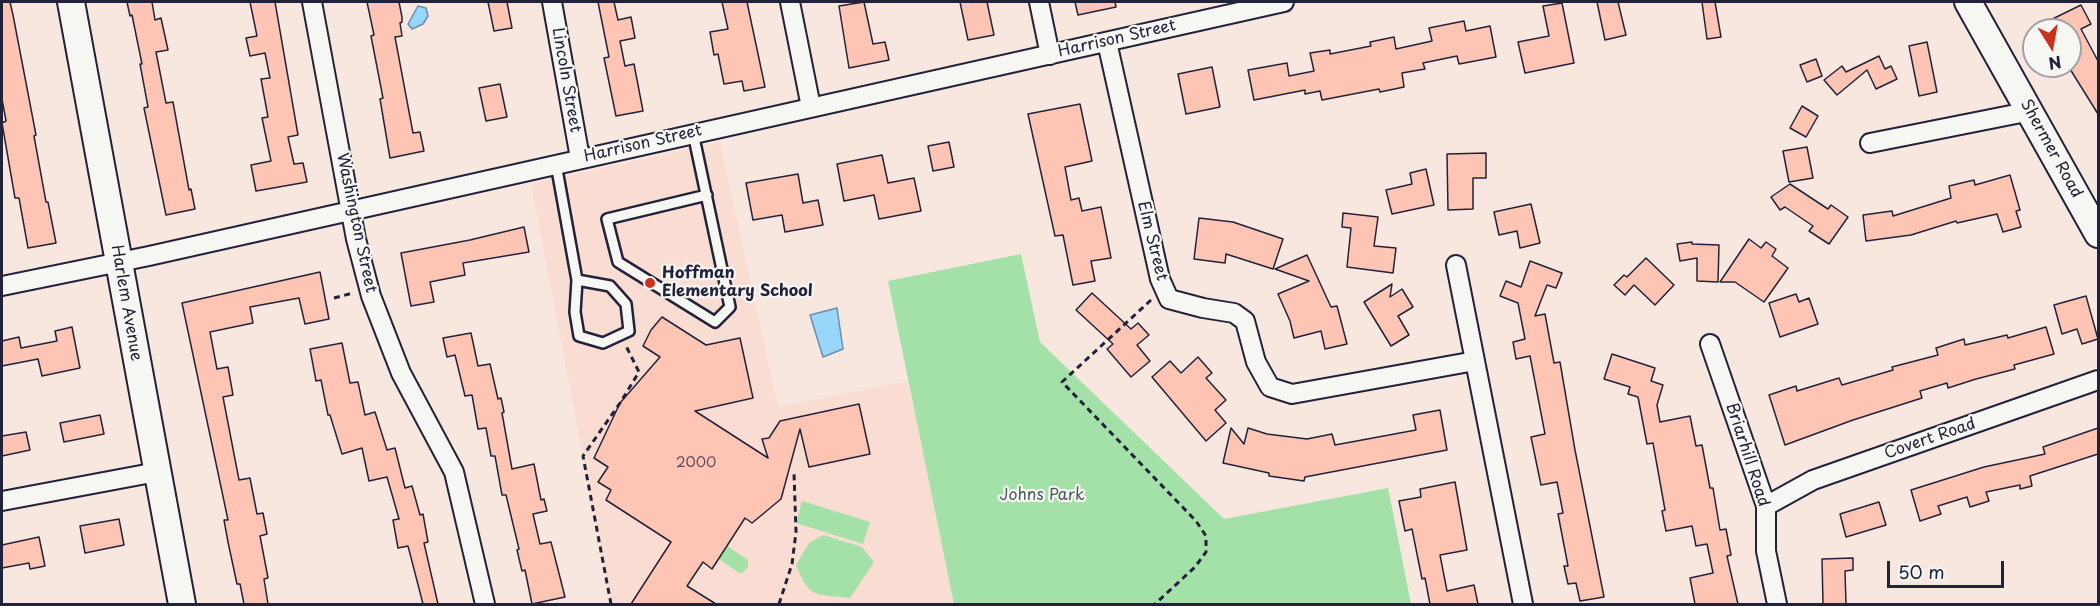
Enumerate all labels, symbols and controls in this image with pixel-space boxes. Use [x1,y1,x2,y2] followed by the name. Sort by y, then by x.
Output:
[1056,16,1178,62] street label: Harrison Street
[2022,18,2082,78] north arrow
[547,26,585,134] street label: Lincoln Street
[2047,51,2064,77] text: N
[2016,96,2086,202] street label: Shermer Road
[582,121,704,167] street label: Harrison Street
[332,151,380,295] street label: Washington Street
[1133,199,1171,283] street label: Elm Street
[106,243,146,363] street label: Harlem Avenue
[662,264,813,302] place label: Hoffman Elementary School
[643,276,657,290] marker: Hoffman Elementary School
[1721,401,1773,509] street label: Briarhill Road
[1882,414,1978,464] street label: Covert Road
[676,455,716,471] house number: 2000
[999,486,1085,506] park label: Johns Park
[1890,549,2007,587] scale bar
[1898,558,1945,585] text: 50 m

